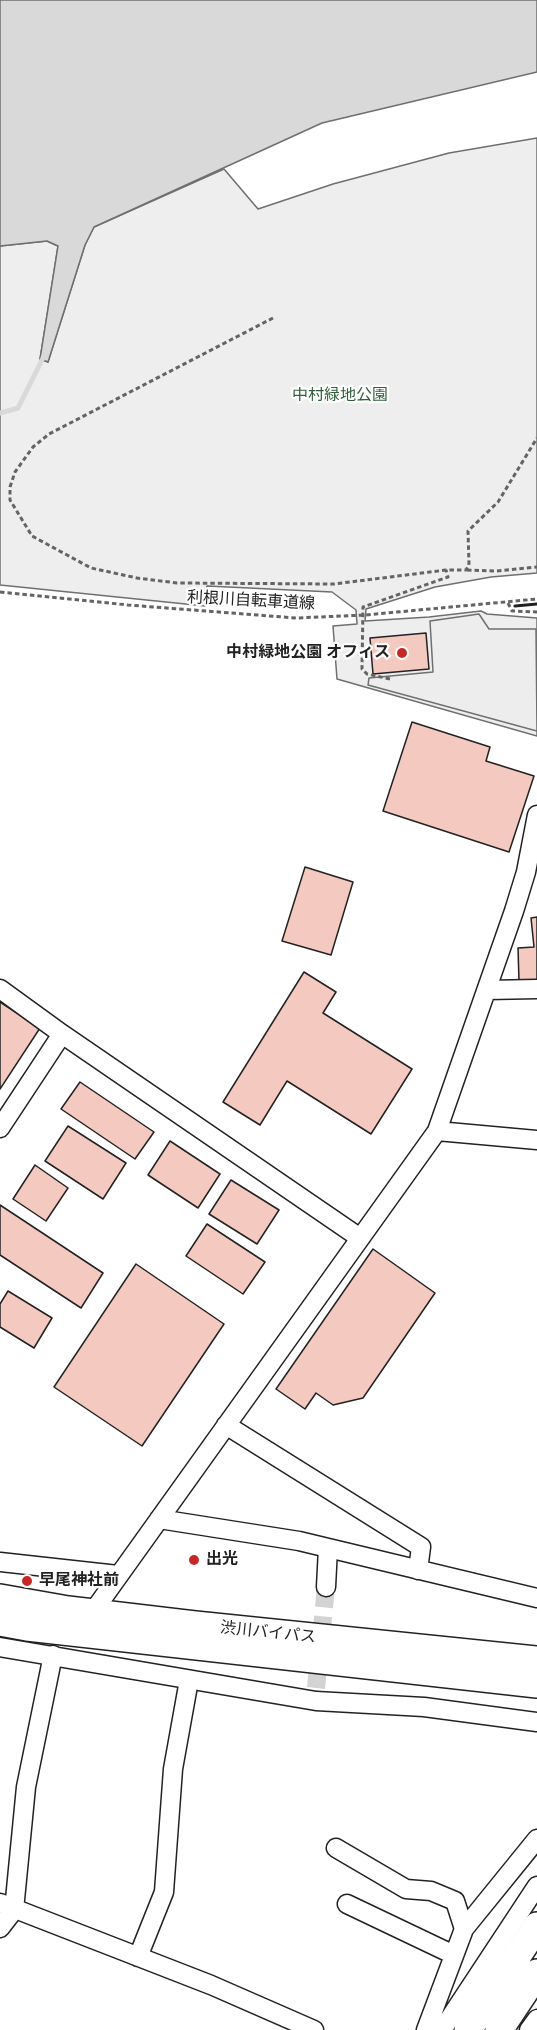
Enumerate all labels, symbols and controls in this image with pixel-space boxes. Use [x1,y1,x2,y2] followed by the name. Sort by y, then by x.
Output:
[292,386,388,406] park label: 中村緑地公園
[187,588,315,614] street label: 利根川自転車道線
[226,643,390,663] place label: 中村緑地公園 オフィス
[395,646,409,660] marker: 中村緑地公園 オフィス
[206,1550,238,1570] place label: 出光
[187,1553,201,1567] marker: 出光
[39,1571,119,1591] place label: 早尾神社前
[20,1574,34,1588] marker: 早尾神社前
[219,1618,317,1648] street label: 渋川バイパス

